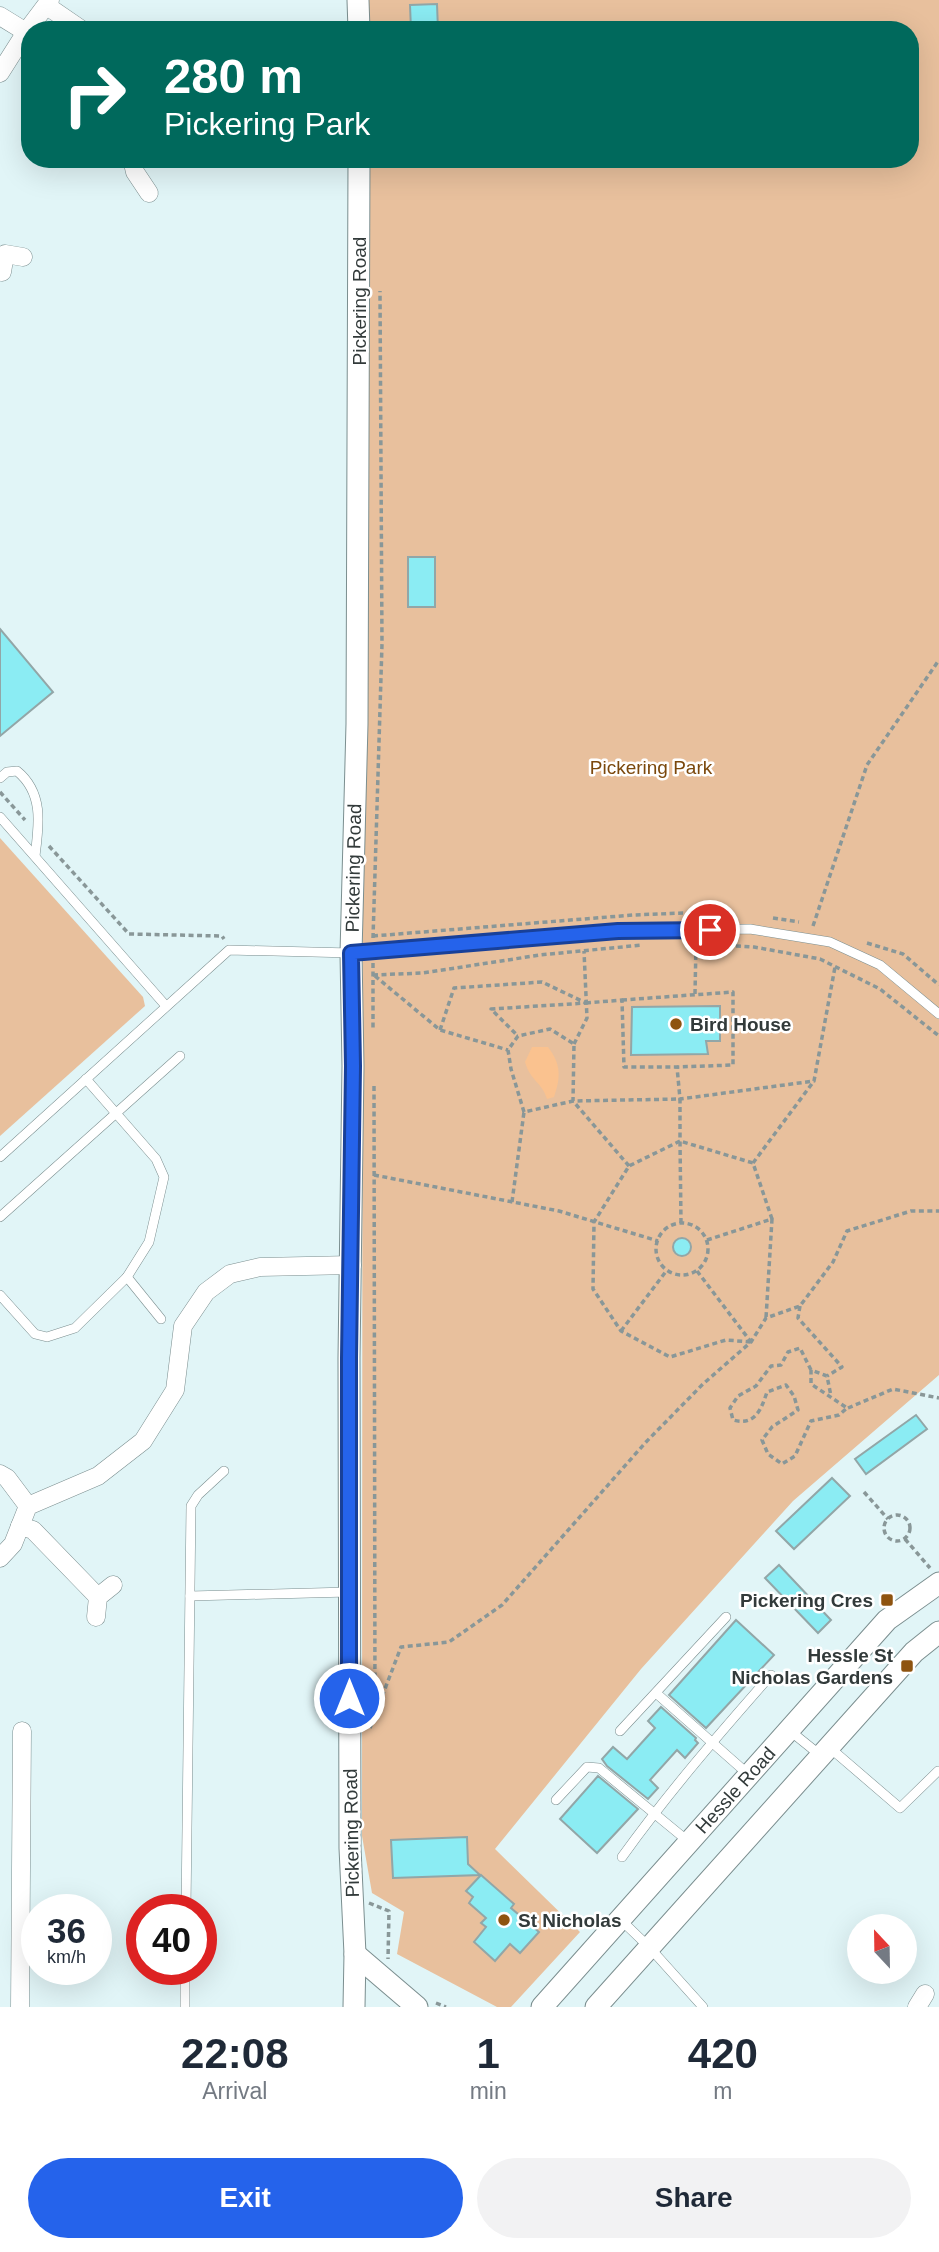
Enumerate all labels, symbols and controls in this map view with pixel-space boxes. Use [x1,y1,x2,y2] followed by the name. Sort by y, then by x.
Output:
[49,49,140,140] icon: right
[164,49,303,103] text: 280 m
[164,106,370,142] text: Pickering Park
[349,237,370,365] street label: Pickering Road
[590,757,713,778] park label: Pickering Park
[342,803,365,933] street label: Pickering Road
[680,900,740,960] pin
[691,911,729,949] icon: arrive
[690,1014,791,1035] place label: Bird House
[668,1016,684,1032] marker: Bird House
[740,1590,873,1611] place label: Pickering Cres
[879,1592,895,1608] marker: Pickering Cres
[731,1645,894,1688] place label: Hessle St Nicholas Gardens
[899,1658,915,1674] marker: Hessle St Nicholas Gardens
[312,1661,386,1735] position arrow
[691,1743,780,1838] street label: Hessle Road
[340,1768,363,1898] street label: Pickering Road
[126,1894,217,1985] speed limit sign: 40
[518,1910,621,1931] place label: St Nicholas
[47,1911,86,1950] text: 36
[496,1912,512,1928] marker: St Nicholas
[847,1914,917,1984] north arrow
[847,1914,917,1984] map controls
[47,1947,86,1967] text: km/h
[181,2030,289,2077] text: 22:08
[476,2030,500,2077] text: 1
[688,2030,758,2077] text: 420
[202,2078,267,2104] text: Arrival
[470,2078,507,2104] text: min
[713,2078,732,2104] text: m
[28,2158,463,2238] button: Exit
[477,2158,911,2238] button: Share

